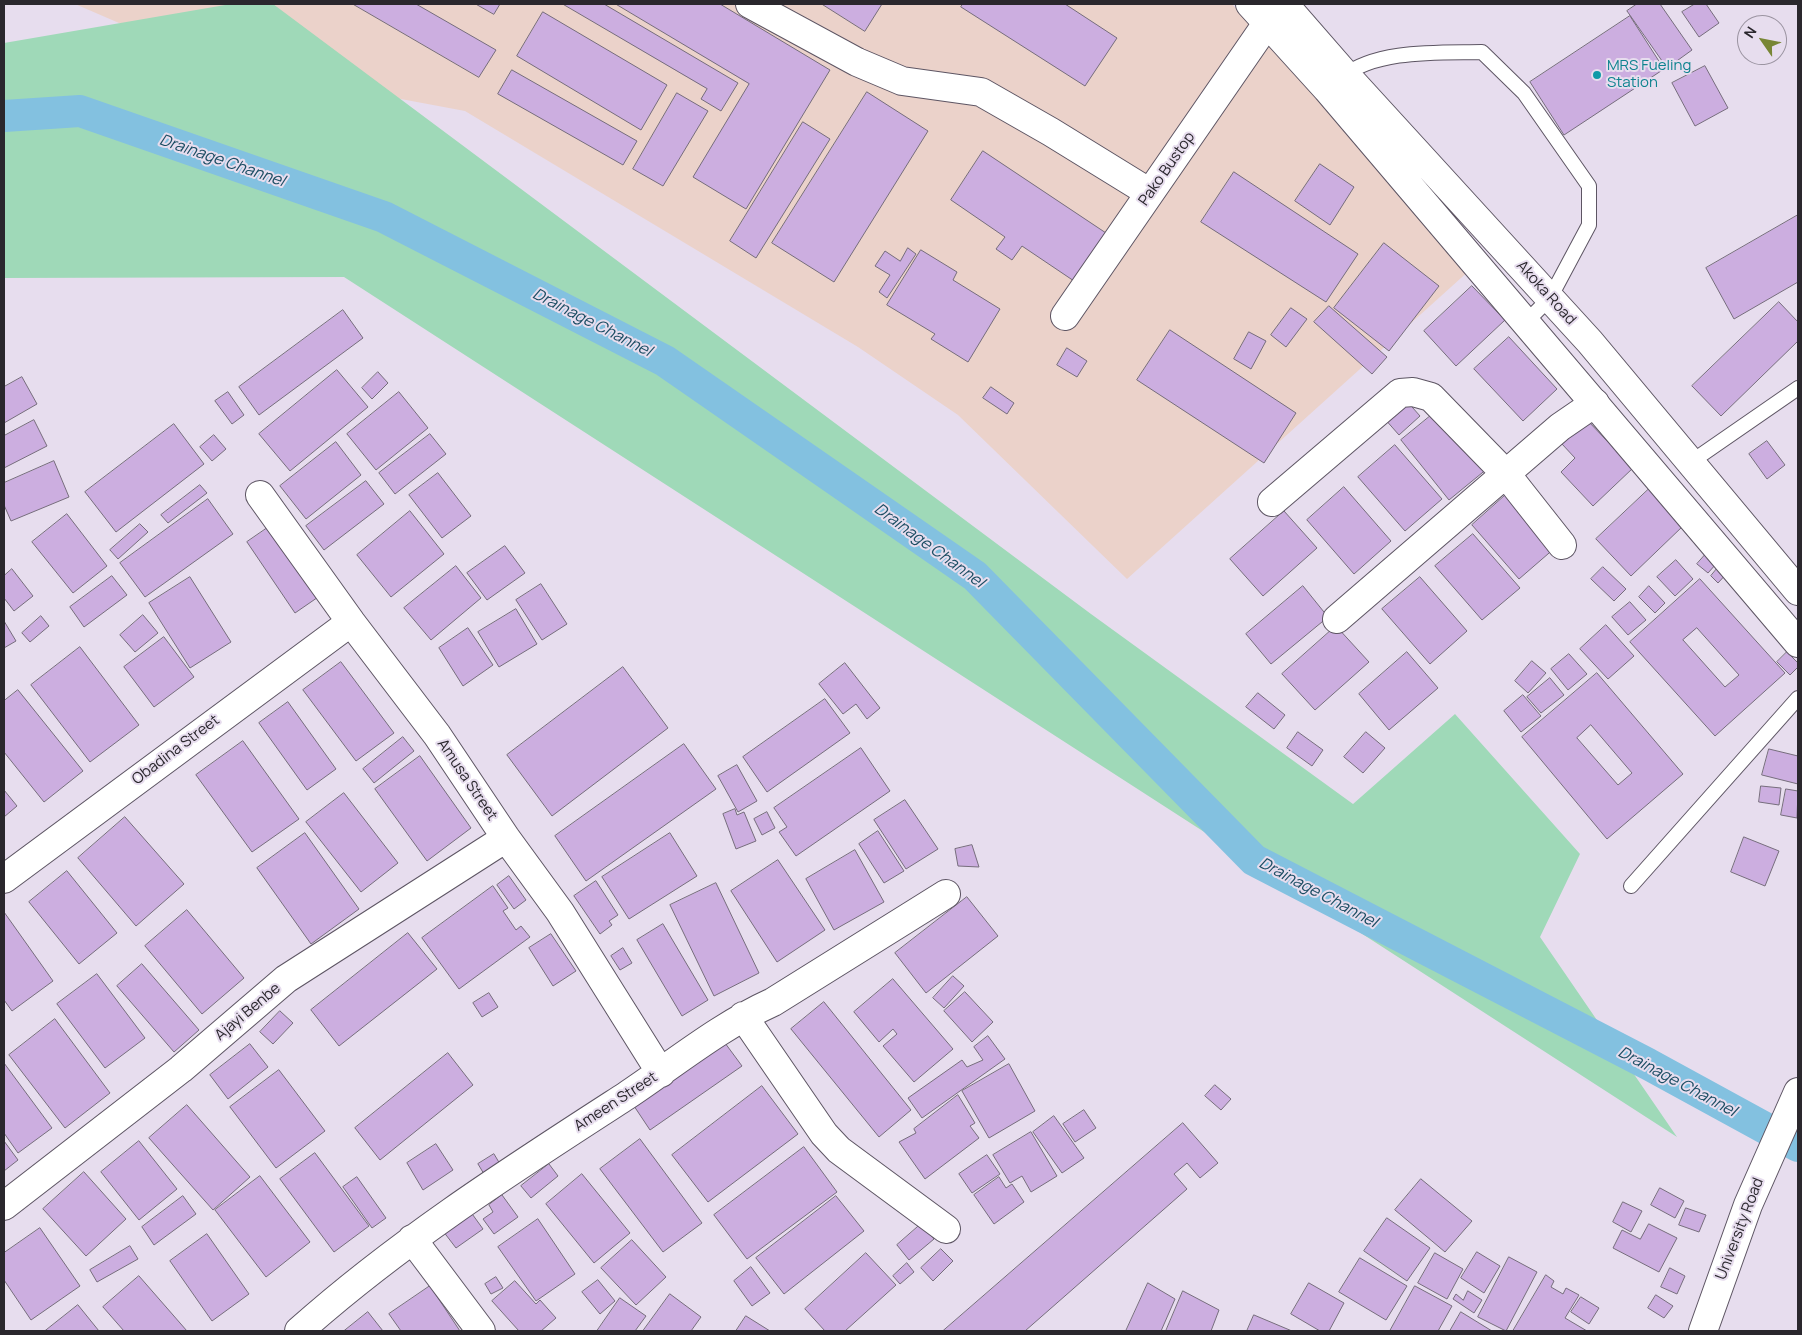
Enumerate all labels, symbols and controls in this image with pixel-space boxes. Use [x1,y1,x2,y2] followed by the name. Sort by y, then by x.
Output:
[1737,15,1787,65] north arrow
[1739,23,1761,41] text: N
[1607,57,1691,92] place label: MRS Fueling Station
[1591,69,1603,81] marker: MRS Fueling Station
[1135,129,1199,209] street label: Pako Bustop
[157,131,287,191] water label: Drainage Channel
[1513,257,1579,329] street label: Akoka Road
[529,285,655,361] water label: Drainage Channel
[870,500,988,592] water label: Drainage Channel
[129,711,223,789] street label: Obadina Street
[433,736,501,824] street label: Amusa Street
[1256,854,1380,932] water label: Drainage Channel
[212,979,284,1045] street label: Ajayi Benbe
[1615,1043,1739,1121] water label: Drainage Channel
[571,1068,661,1136] street label: Ameen Street
[1712,1175,1768,1283] street label: University Road

